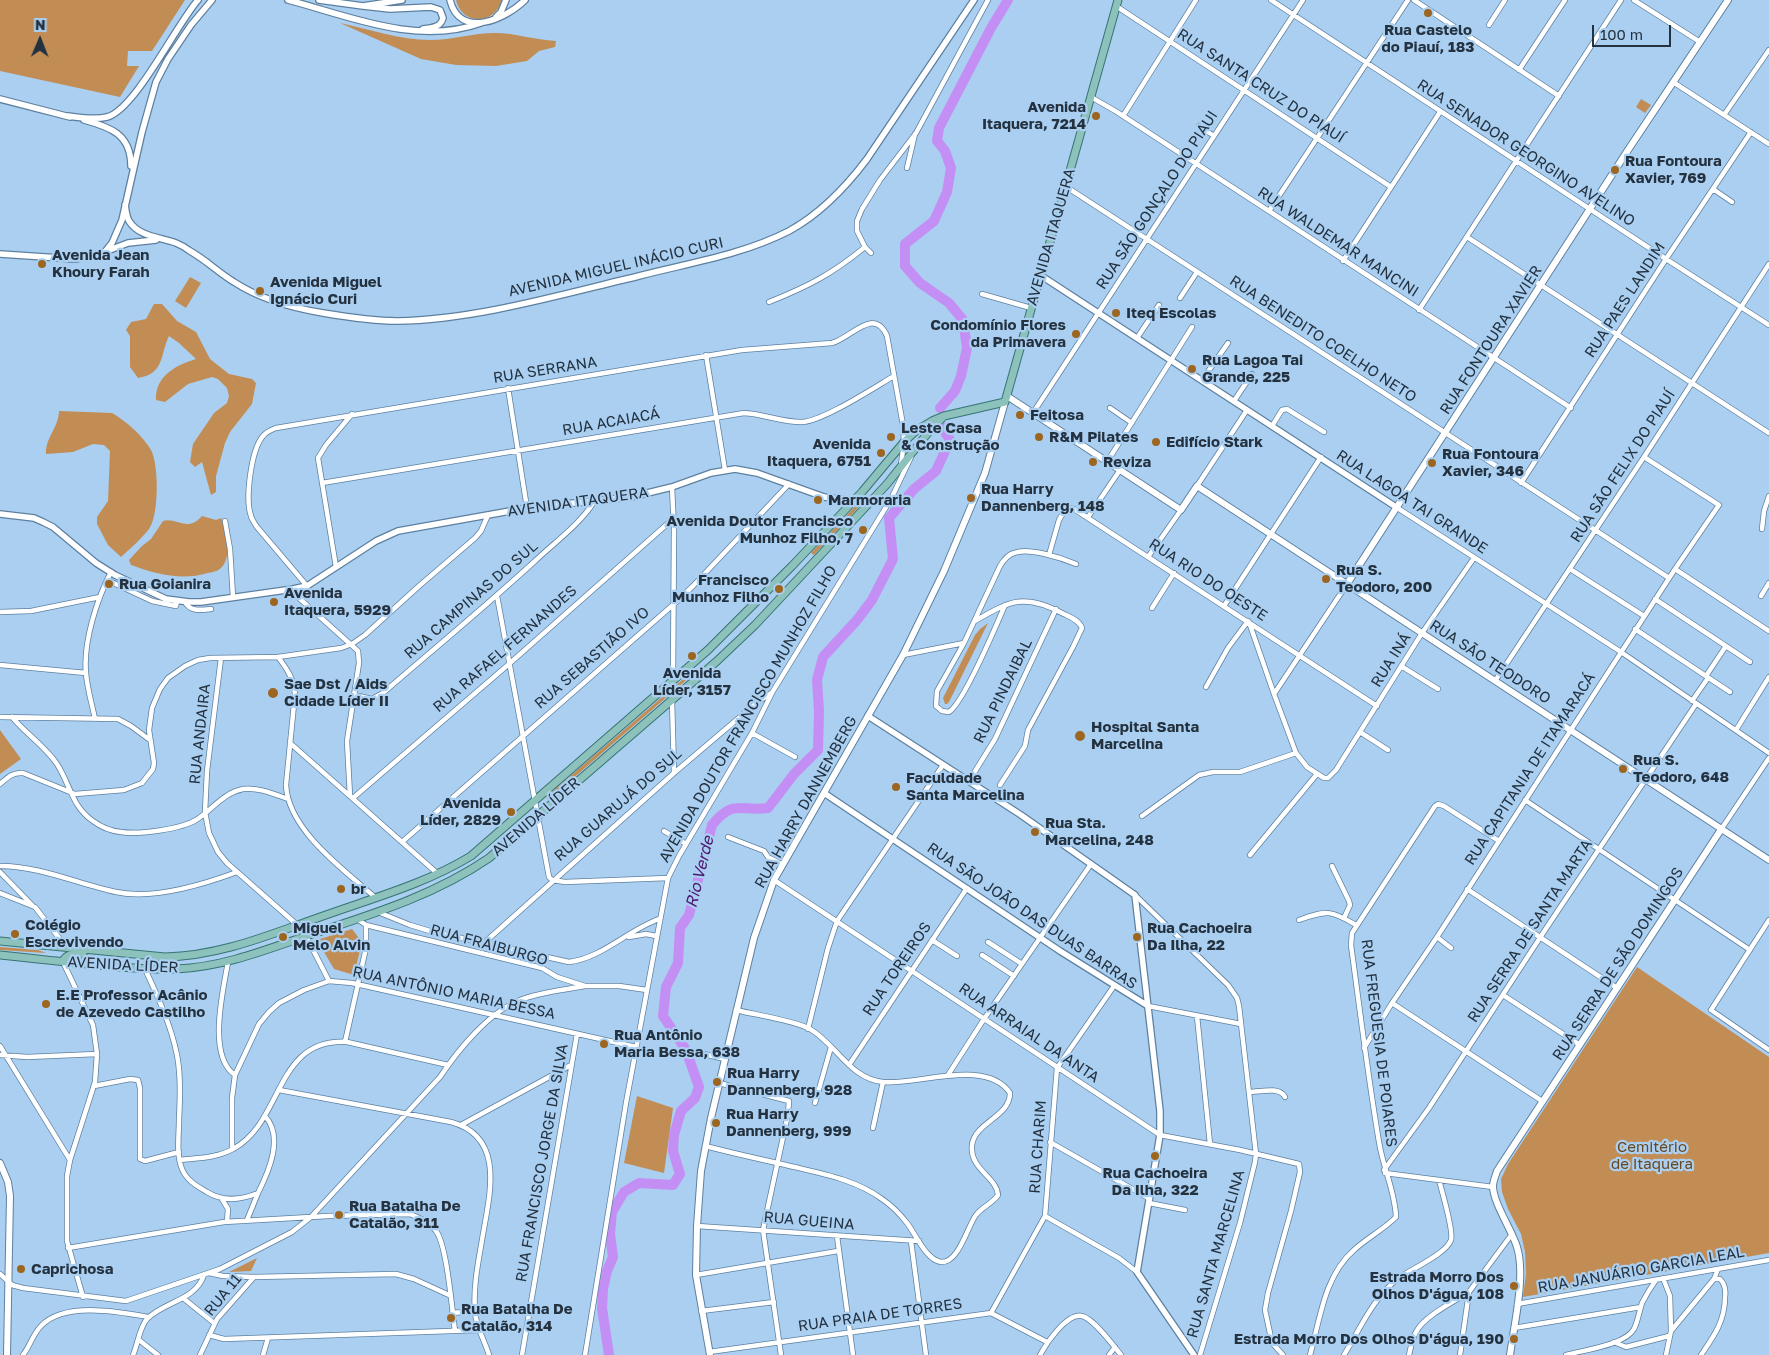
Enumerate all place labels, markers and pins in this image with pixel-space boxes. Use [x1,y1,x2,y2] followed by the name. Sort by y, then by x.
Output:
[1422,7,1434,19] marker: Rua Castelo do Piauí, 183
[1382,21,1474,56] place label: Rua Castelo do Piauí, 183
[982,98,1086,133] place label: Avenida Itaquera, 7214
[1090,110,1102,122] marker: Avenida Itaquera, 7214
[1625,152,1722,187] place label: Rua Fontoura Xavier, 769
[1609,164,1621,176] marker: Rua Fontoura Xavier, 769
[52,246,150,281] place label: Avenida Jean Khoury Farah
[36,258,48,270] marker: Avenida Jean Khoury Farah
[270,273,382,308] place label: Avenida Miguel Ignácio Curi
[254,285,266,297] marker: Avenida Miguel Ignácio Curi
[1126,304,1216,322] place label: Iteq Escolas
[1110,307,1122,319] marker: Iteq Escolas
[930,316,1066,351] place label: Condomínio Flores da Primavera
[1070,328,1082,340] marker: Condomínio Flores da Primavera
[1202,351,1303,386] place label: Rua Lagoa Tai Grande, 225
[1186,363,1198,375] marker: Rua Lagoa Tai Grande, 225
[1030,406,1084,424] place label: Feitosa
[1014,409,1026,421] marker: Feitosa
[901,419,1000,454] place label: Leste Casa & Construção
[1049,428,1138,446] place label: R&M Pilates
[885,431,897,443] marker: Leste Casa & Construção
[1033,431,1045,443] marker: R&M Pilates
[1166,433,1263,451] place label: Edifício Stark
[767,435,871,470] place label: Avenida Itaquera, 6751
[1150,436,1162,448] marker: Edifício Stark
[1442,445,1539,480] place label: Rua Fontoura Xavier, 346
[875,447,887,459] marker: Avenida Itaquera, 6751
[1103,453,1151,471] place label: Reviza
[1087,456,1099,468] marker: Reviza
[1426,457,1438,469] marker: Rua Fontoura Xavier, 346
[981,480,1105,515] place label: Rua Harry Dannenberg, 148
[828,491,911,509] place label: Marmoraria
[965,492,977,504] marker: Rua Harry Dannenberg, 148
[812,494,824,506] marker: Marmoraria
[666,512,853,547] place label: Avenida Doutor Francisco Munhoz Filho, 7
[857,524,869,536] marker: Avenida Doutor Francisco Munhoz Filho, 7
[1336,561,1432,596] place label: Rua S. Teodoro, 200
[672,571,769,606] place label: Francisco Munhoz Filho
[1320,573,1332,585] marker: Rua S. Teodoro, 200
[119,575,211,593] place label: Rua Goianira
[103,578,115,590] marker: Rua Goianira
[773,583,785,595] marker: Francisco Munhoz Filho
[284,584,391,619] place label: Avenida Itaquera, 5929
[268,596,280,608] marker: Avenida Itaquera, 5929
[686,650,698,662] marker: Avenida Líder, 3157
[653,664,731,699] place label: Avenida Líder, 3157
[284,675,389,710] place label: Sae Dst / Aids Cidade Líder II
[266,686,280,700] marker: Sae Dst / Aids Cidade Líder II
[1091,718,1199,753] place label: Hospital Santa Marcelina
[1073,729,1087,743] marker: Hospital Santa Marcelina
[1633,751,1729,786] place label: Rua S. Teodoro, 648
[1617,763,1629,775] marker: Rua S. Teodoro, 648
[906,769,1024,804] place label: Faculdade Santa Marcelina
[890,781,902,793] marker: Faculdade Santa Marcelina
[420,794,501,829] place label: Avenida Líder, 2829
[505,806,517,818] marker: Avenida Líder, 2829
[1045,814,1154,849] place label: Rua Sta. Marcelina, 248
[1029,826,1041,838] marker: Rua Sta. Marcelina, 248
[351,880,366,898] place label: br
[335,883,347,895] marker: br
[25,916,124,951] place label: Colégio Escrevivendo
[293,919,370,954] place label: Miguel Melo Alvin
[1147,919,1252,954] place label: Rua Cachoeira Da Ilha, 22
[9,928,21,940] marker: Colégio Escrevivendo
[277,931,289,943] marker: Miguel Melo Alvin
[1131,931,1143,943] marker: Rua Cachoeira Da Ilha, 22
[56,986,208,1021] place label: E.E Professor Acânio de Azevedo Castilho
[40,998,52,1010] marker: E.E Professor Acânio de Azevedo Castilho
[614,1026,740,1061] place label: Rua Antônio Maria Bessa, 638
[598,1038,610,1050] marker: Rua Antônio Maria Bessa, 638
[727,1064,852,1099] place label: Rua Harry Dannenberg, 928
[711,1076,723,1088] marker: Rua Harry Dannenberg, 928
[726,1105,852,1140] place label: Rua Harry Dannenberg, 999
[710,1117,722,1129] marker: Rua Harry Dannenberg, 999
[1149,1150,1161,1162] marker: Rua Cachoeira Da Ilha, 322
[1103,1164,1207,1199] place label: Rua Cachoeira Da Ilha, 322
[349,1197,461,1232] place label: Rua Batalha De Catalão, 311
[333,1209,345,1221] marker: Rua Batalha De Catalão, 311
[31,1260,113,1278] place label: Caprichosa
[15,1263,27,1275] marker: Caprichosa
[1370,1268,1504,1303] place label: Estrada Morro Dos Olhos D'água, 108
[1508,1280,1520,1292] marker: Estrada Morro Dos Olhos D'água, 108
[461,1300,573,1335] place label: Rua Batalha De Catalão, 314
[445,1312,457,1324] marker: Rua Batalha De Catalão, 314
[1234,1330,1504,1348] place label: Estrada Morro Dos Olhos D'água, 190
[1508,1333,1520,1345] marker: Estrada Morro Dos Olhos D'água, 190

